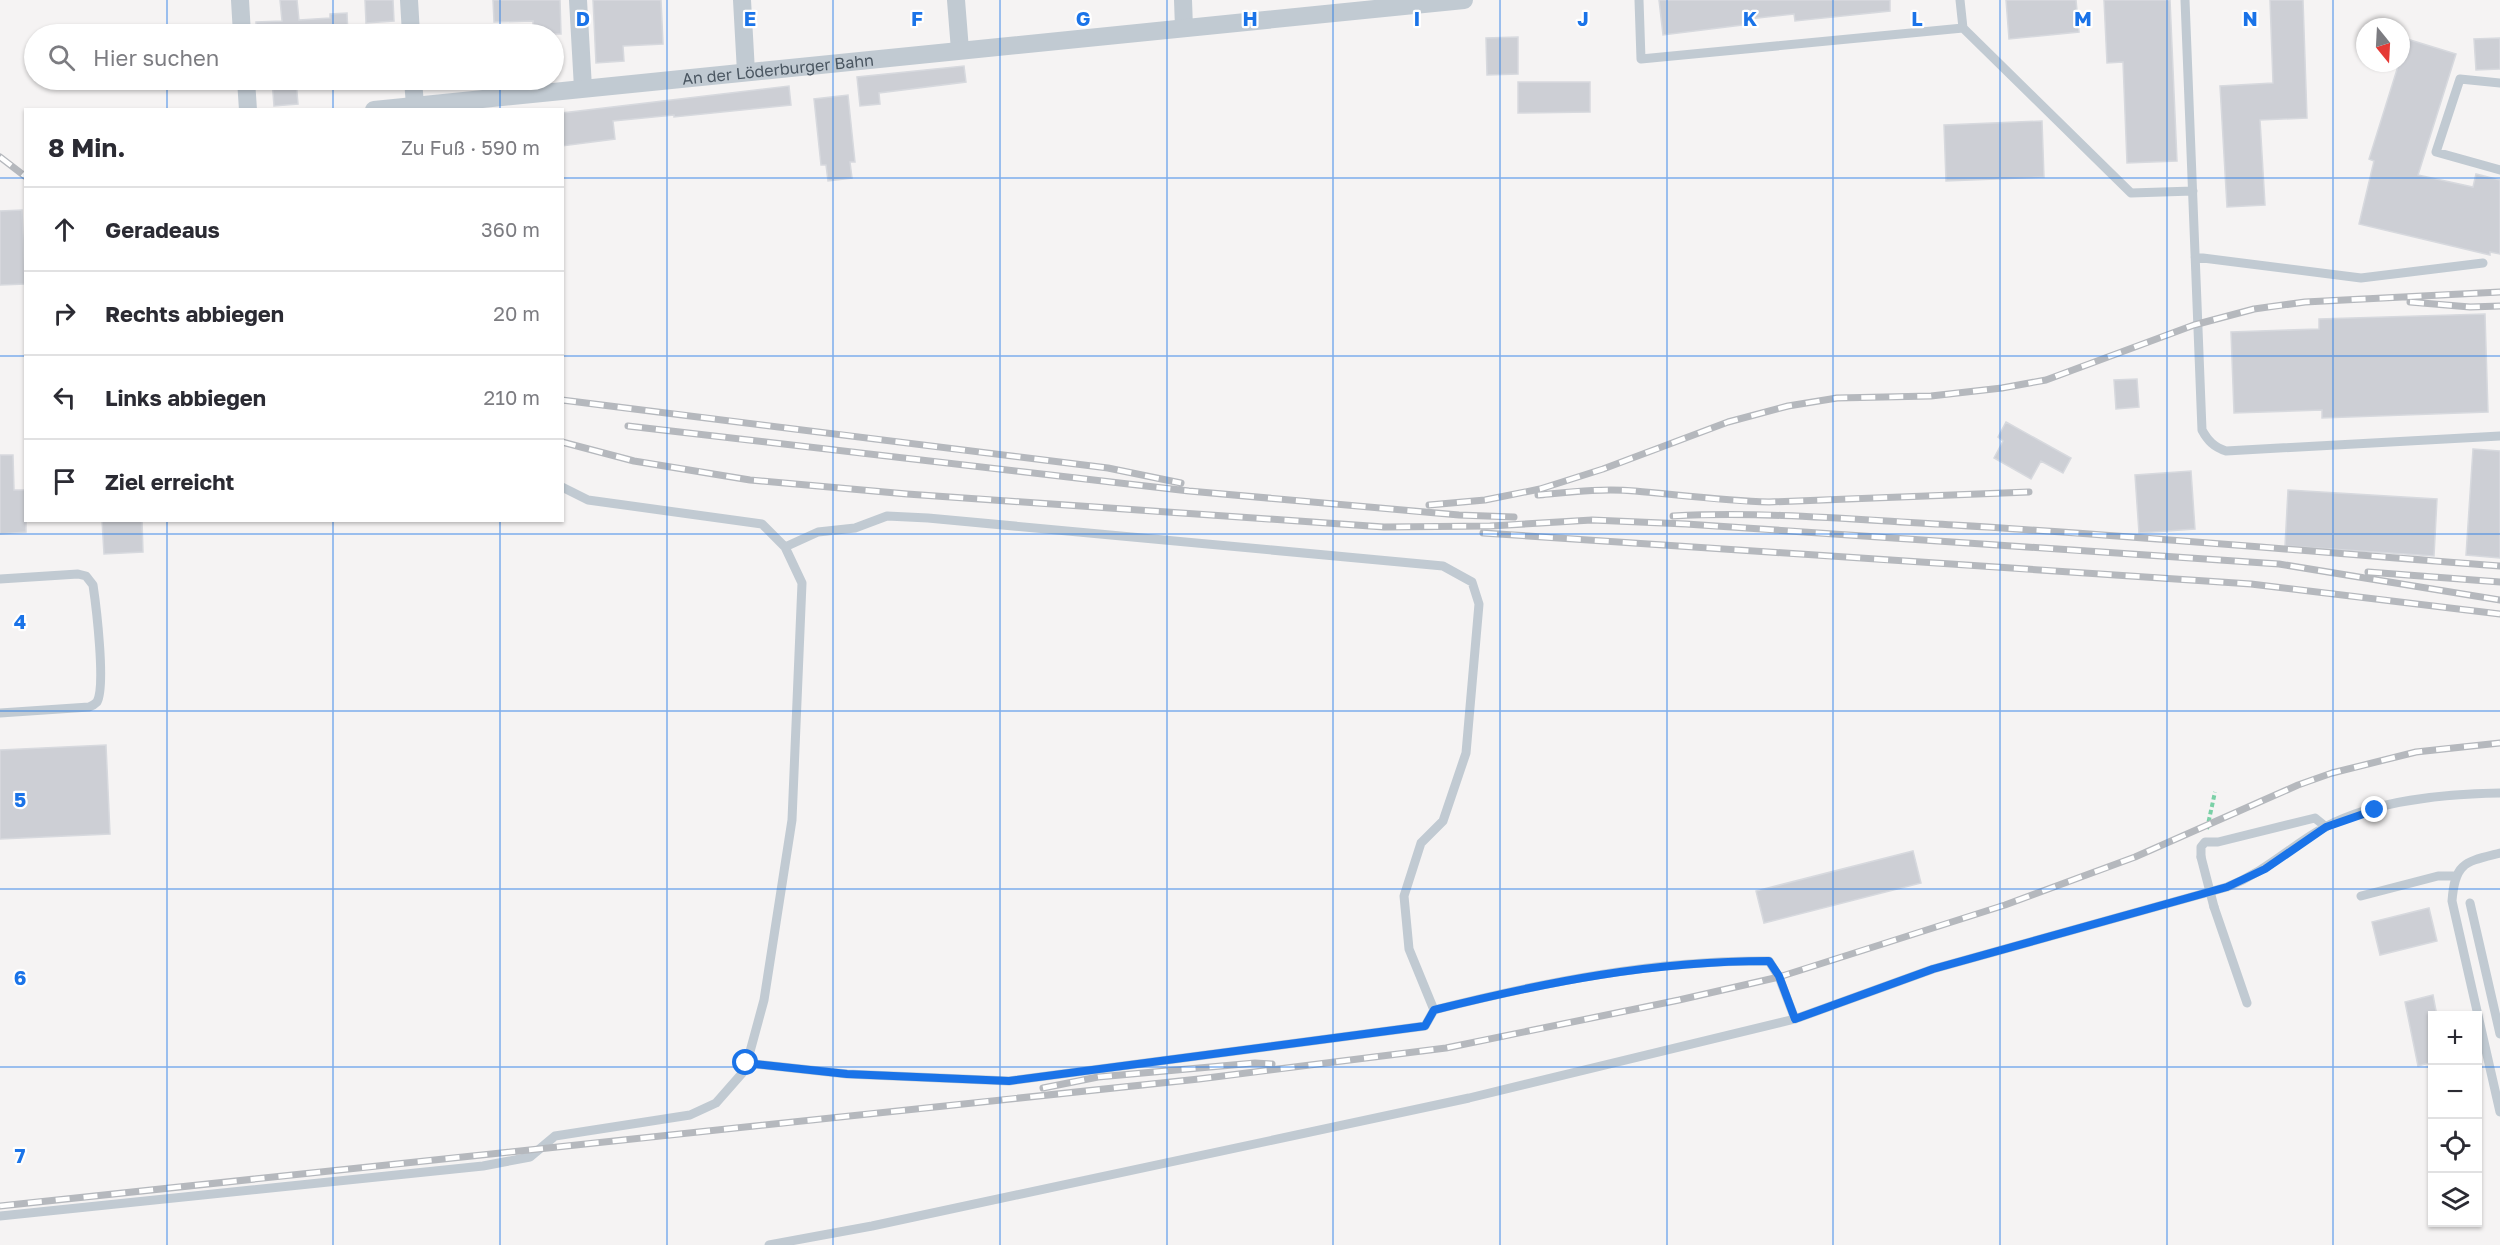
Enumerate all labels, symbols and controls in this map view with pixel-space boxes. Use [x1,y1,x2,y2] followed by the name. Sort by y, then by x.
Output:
[576,6,590,30] text: D
[744,6,756,30] text: E
[911,6,923,30] text: F
[1076,6,1090,30] text: G
[1242,6,1258,30] text: H
[1414,6,1420,30] text: I
[1577,6,1589,30] text: J
[1743,6,1758,30] text: K
[1911,6,1923,30] text: L
[2074,6,2092,30] text: M
[2242,6,2258,30] text: N
[2356,18,2410,72] north arrow
[24,24,564,90] search box
[45,41,78,74] icon: search
[93,44,219,71] text: Hier suchen
[681,50,875,89] street label: An der Löderburger Bahn
[48,132,125,163] text: 8 Min.
[401,135,540,159] text: Zu Fuß · 590 m
[48,213,81,246] icon: ahead
[105,216,220,243] text: Geradeaus
[481,217,540,241] text: 360 m
[48,297,81,330] icon: right
[105,300,284,327] text: Rechts abbiegen
[493,301,540,325] text: 20 m
[48,381,81,414] icon: left
[105,384,266,411] text: Links abbiegen
[484,385,540,409] text: 210 m
[48,465,81,498] icon: arrive
[105,468,234,495] text: Ziel erreicht
[14,609,26,633] text: 4
[14,787,26,811] text: 5
[2361,796,2387,822] route end
[14,965,26,989] text: 6
[2428,1011,2482,1227] map controls
[2428,1011,2482,1065] button: +
[732,1049,758,1075] route start
[2428,1065,2482,1119] button: −
[2428,1119,2482,1173] button: locate
[15,1143,26,1167] text: 7
[2428,1173,2482,1227] button: layers

